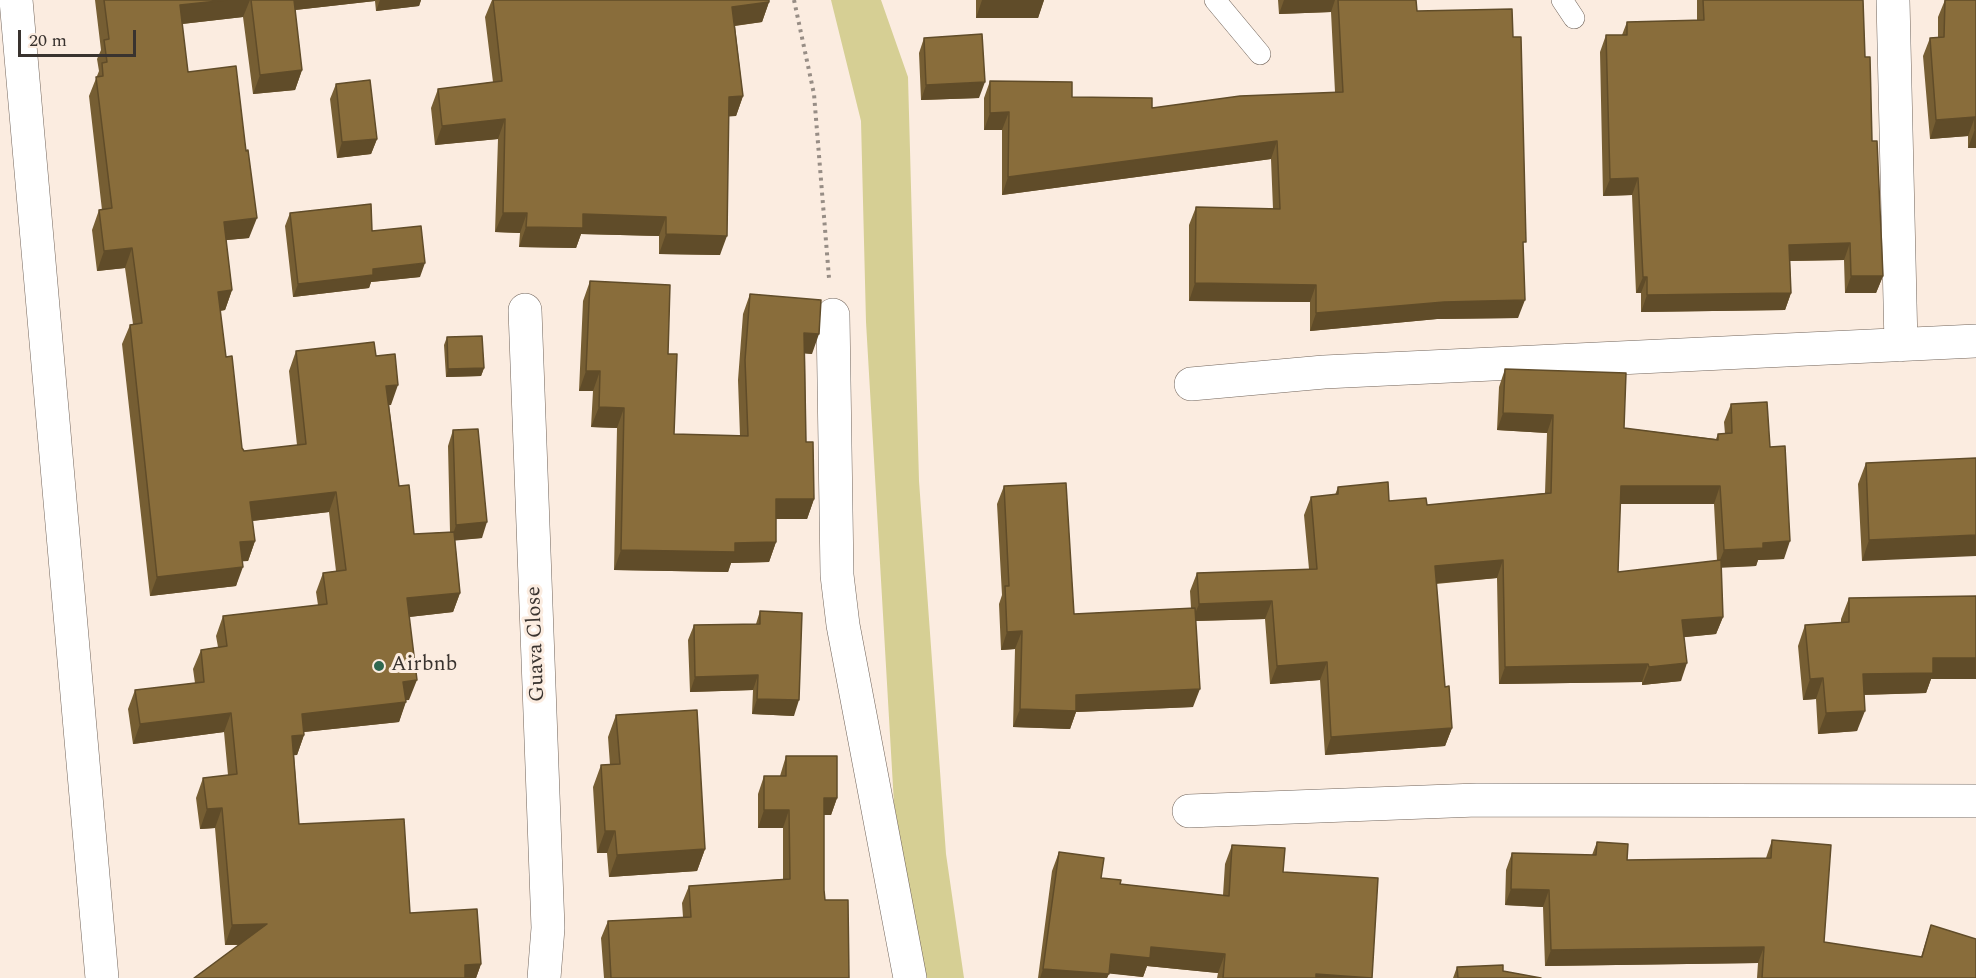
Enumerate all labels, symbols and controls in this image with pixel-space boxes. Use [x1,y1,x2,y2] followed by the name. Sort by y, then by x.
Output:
[21,18,140,56] scale bar
[29,27,67,54] text: 20 m
[522,586,552,702] street label: Guava Close
[391,653,457,679] place label: Airbnb
[372,659,386,673] marker: Airbnb

